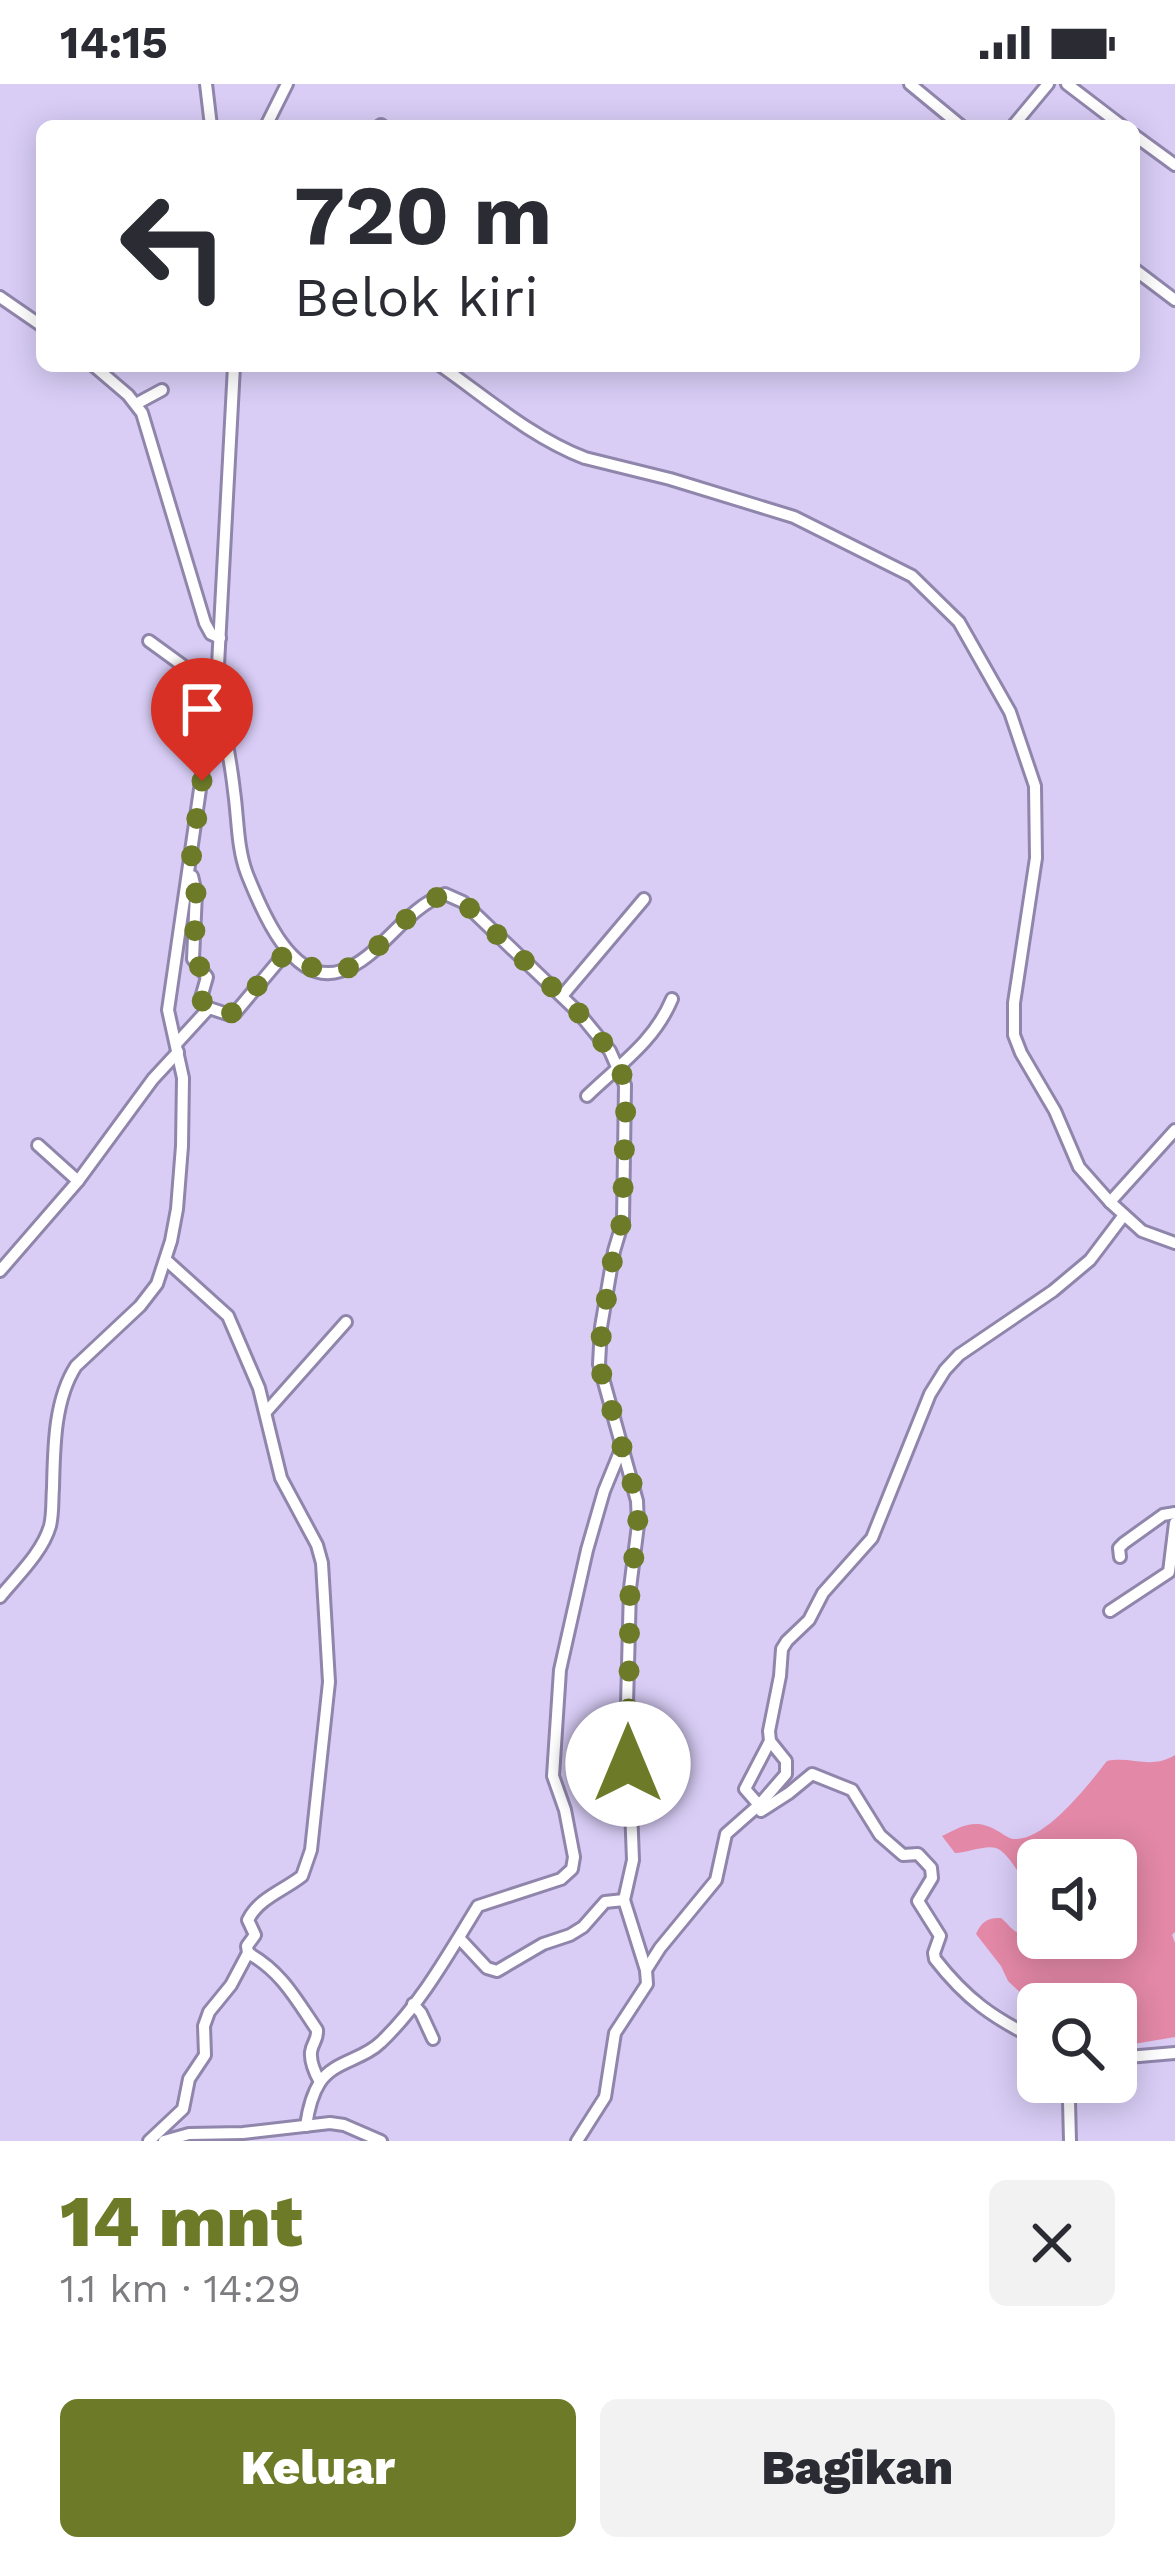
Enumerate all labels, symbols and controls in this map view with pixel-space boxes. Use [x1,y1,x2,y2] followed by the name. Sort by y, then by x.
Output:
[60,16,168,69] text: 14:15
[294,166,552,264] text: 720 m
[96,168,252,324] icon: left
[294,266,539,329] text: Belok kiri
[151,658,253,781] pin
[169,676,235,742] icon: arrive
[565,1701,691,1827] position arrow
[1017,1839,1137,2103] map controls
[1017,1839,1137,1959] button: sound
[1017,1983,1137,2103] button: search
[60,2179,303,2263] text: 14 mnt
[989,2180,1115,2306] button: close
[60,2266,301,2311] text: 1.1 km · 14:29
[60,2399,576,2537] button: Keluar
[600,2399,1115,2537] button: Bagikan

